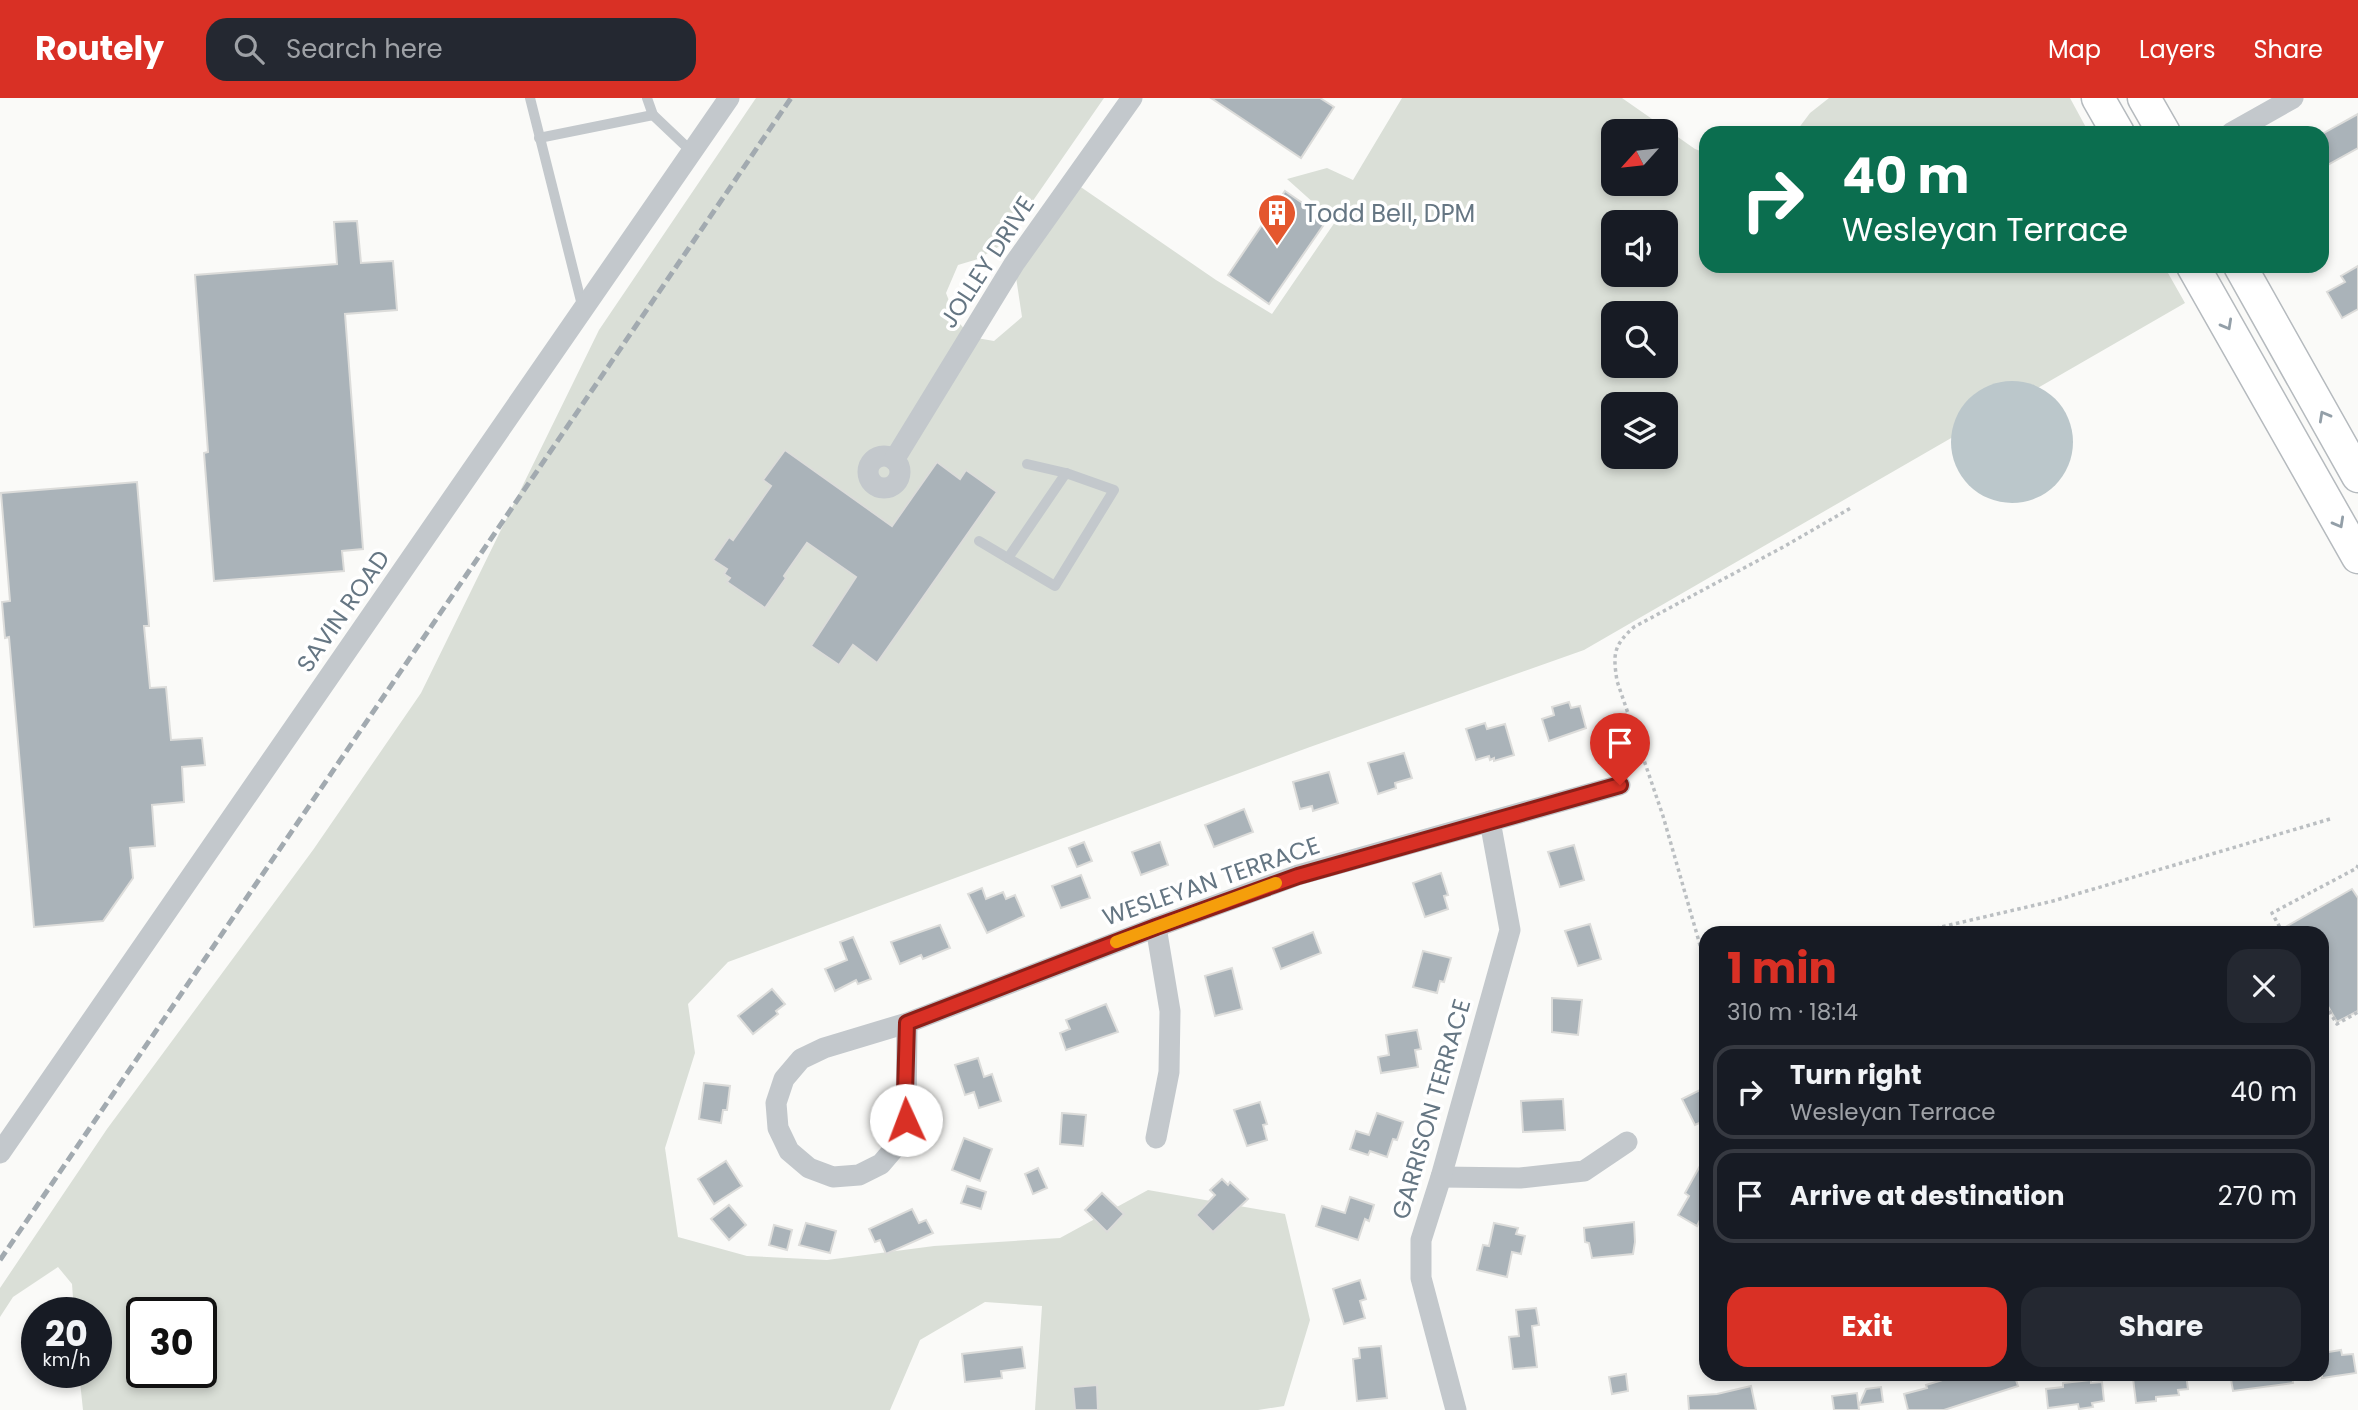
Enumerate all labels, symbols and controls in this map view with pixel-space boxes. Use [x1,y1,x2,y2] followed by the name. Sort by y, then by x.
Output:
[206,18,696,81] search box
[35,25,164,72] text: Routely
[230,30,268,68] icon: search
[286,31,443,67] text: Search here
[2048,33,2101,66] text: Map
[2139,33,2215,66] text: Layers
[2253,33,2323,66] text: Share
[1601,119,1678,196] north arrow
[1601,119,1678,469] map controls
[1842,142,1969,210] text: 40 m
[1727,154,1818,245] icon: right
[932,190,1042,334] street label: JOLLEY DRIVE
[1256,192,1298,247] building icon: Todd Bell, DPM
[1304,197,1475,230] place label: Todd Bell, DPM
[1842,207,2128,252] text: Wesleyan Terrace
[1601,210,1678,287] button: sound
[1601,301,1678,378] button: search
[2219,318,2232,331] one-way arrow
[1601,392,1678,469] button: layers
[2319,411,2332,424] one-way arrow
[2331,516,2344,529] one-way arrow
[289,543,397,679] street label: SAVIN ROAD
[1590,713,1650,785] pin
[1601,724,1639,762] icon: arrive
[1098,828,1324,934] street label: WESLEYAN TERRACE
[1727,939,1837,998] text: 1 min
[2227,949,2301,1023] button: close
[1384,995,1478,1223] street label: GARRISON TERRACE
[1727,996,1858,1028] text: 310 m · 18:14
[1790,1057,1922,1093] text: Turn right
[1731,1073,1769,1111] icon: right
[2231,1074,2297,1110] text: 40 m
[869,1083,943,1157] position arrow
[1790,1096,1996,1128] text: Wesleyan Terrace
[1731,1177,1769,1215] icon: arrive
[1790,1178,2065,1214] text: Arrive at destination
[2218,1178,2297,1214] text: 270 m
[1727,1287,2007,1367] button: Exit
[2021,1287,2301,1367] button: Share
[126,1297,217,1388] speed limit sign: 30
[45,1309,88,1358] text: 20
[43,1347,90,1372] text: km/h

